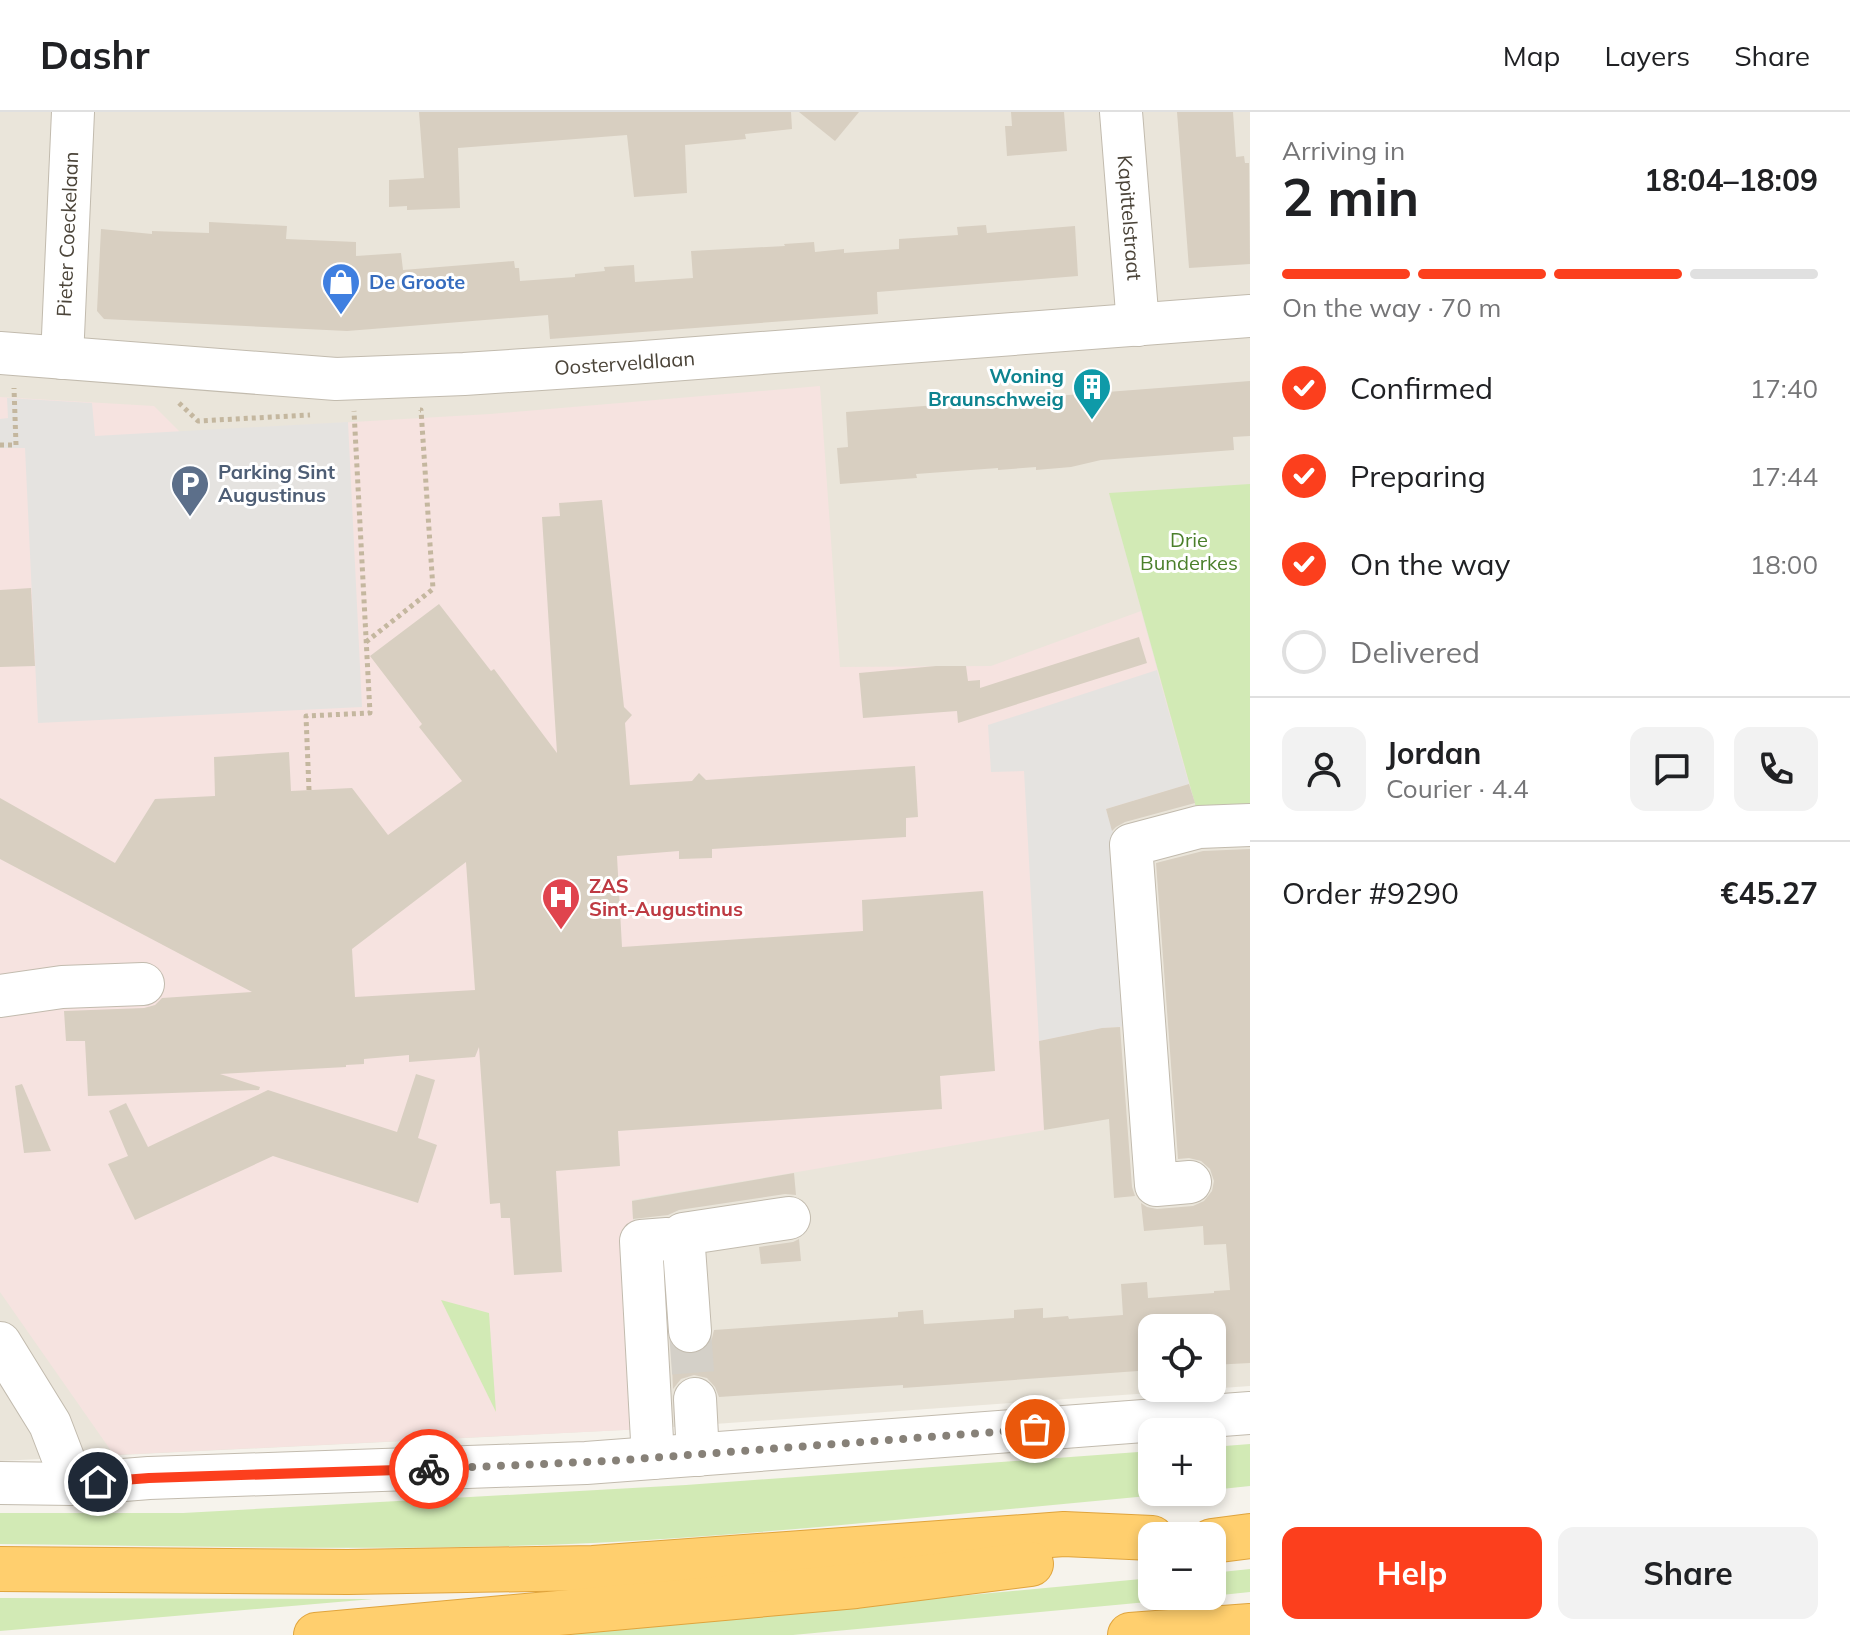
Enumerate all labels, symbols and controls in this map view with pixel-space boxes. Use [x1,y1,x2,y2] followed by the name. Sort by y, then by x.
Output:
[40,31,149,79] text: Dashr
[1503,38,1560,73] text: Map
[1604,38,1690,73] text: Layers
[1734,38,1810,73] text: Share
[1282,134,1405,167] text: Arriving in
[51,151,83,317] street label: Pieter Coeckelaan
[1112,154,1147,281] street label: Kapittelstraat
[1644,161,1818,199] text: 18:04–18:09
[1282,164,1419,229] text: 2 min
[320,261,362,316] shop icon: De Groote
[369,269,465,294] place label: De Groote
[1282,291,1501,324] text: On the way · 70 m
[553,345,696,380] street label: Oosterveldlaan
[928,363,1064,411] place label: Woning Braunschweig
[1071,366,1113,421] building icon: Woning Braunschweig
[1282,366,1326,410] icon: check
[1350,369,1493,407] text: Confirmed
[1750,372,1818,405] text: 17:40
[1282,454,1326,498] icon: check
[1350,457,1486,495] text: Preparing
[218,459,336,507] place label: Parking Sint Augustinus
[1750,460,1818,493] text: 17:44
[169,463,211,518] parking icon: Parking Sint Augustinus
[1140,527,1238,575] park label: Drie Bunderkes
[1282,542,1326,586] icon: check
[1350,545,1510,583] text: On the way
[1750,548,1818,581] text: 18:00
[1350,633,1480,671] text: Delivered
[1282,727,1366,811] button: person
[1630,727,1714,811] button: chat
[1734,727,1818,811] button: phone
[1386,734,1481,772] text: Jordan
[1386,772,1529,805] text: Courier · 4.4
[589,873,743,921] place label: ZAS Sint-Augustinus
[1282,874,1459,912] text: Order #9290
[1721,874,1818,912] text: €45.27
[540,876,582,931] hospital icon: ZAS Sint-Augustinus
[1138,1314,1226,1610] map controls
[1138,1314,1226,1402] button: locate
[1001,1395,1069,1463] pin
[1013,1407,1057,1451] icon: bag
[1138,1418,1226,1506] button: +
[389,1429,469,1509] courier
[407,1447,451,1491] icon: bike
[64,1448,132,1516] pin
[76,1460,120,1504] icon: home
[1138,1522,1226,1610] button: −
[1282,1527,1542,1619] button: Help
[1558,1527,1818,1619] button: Share

